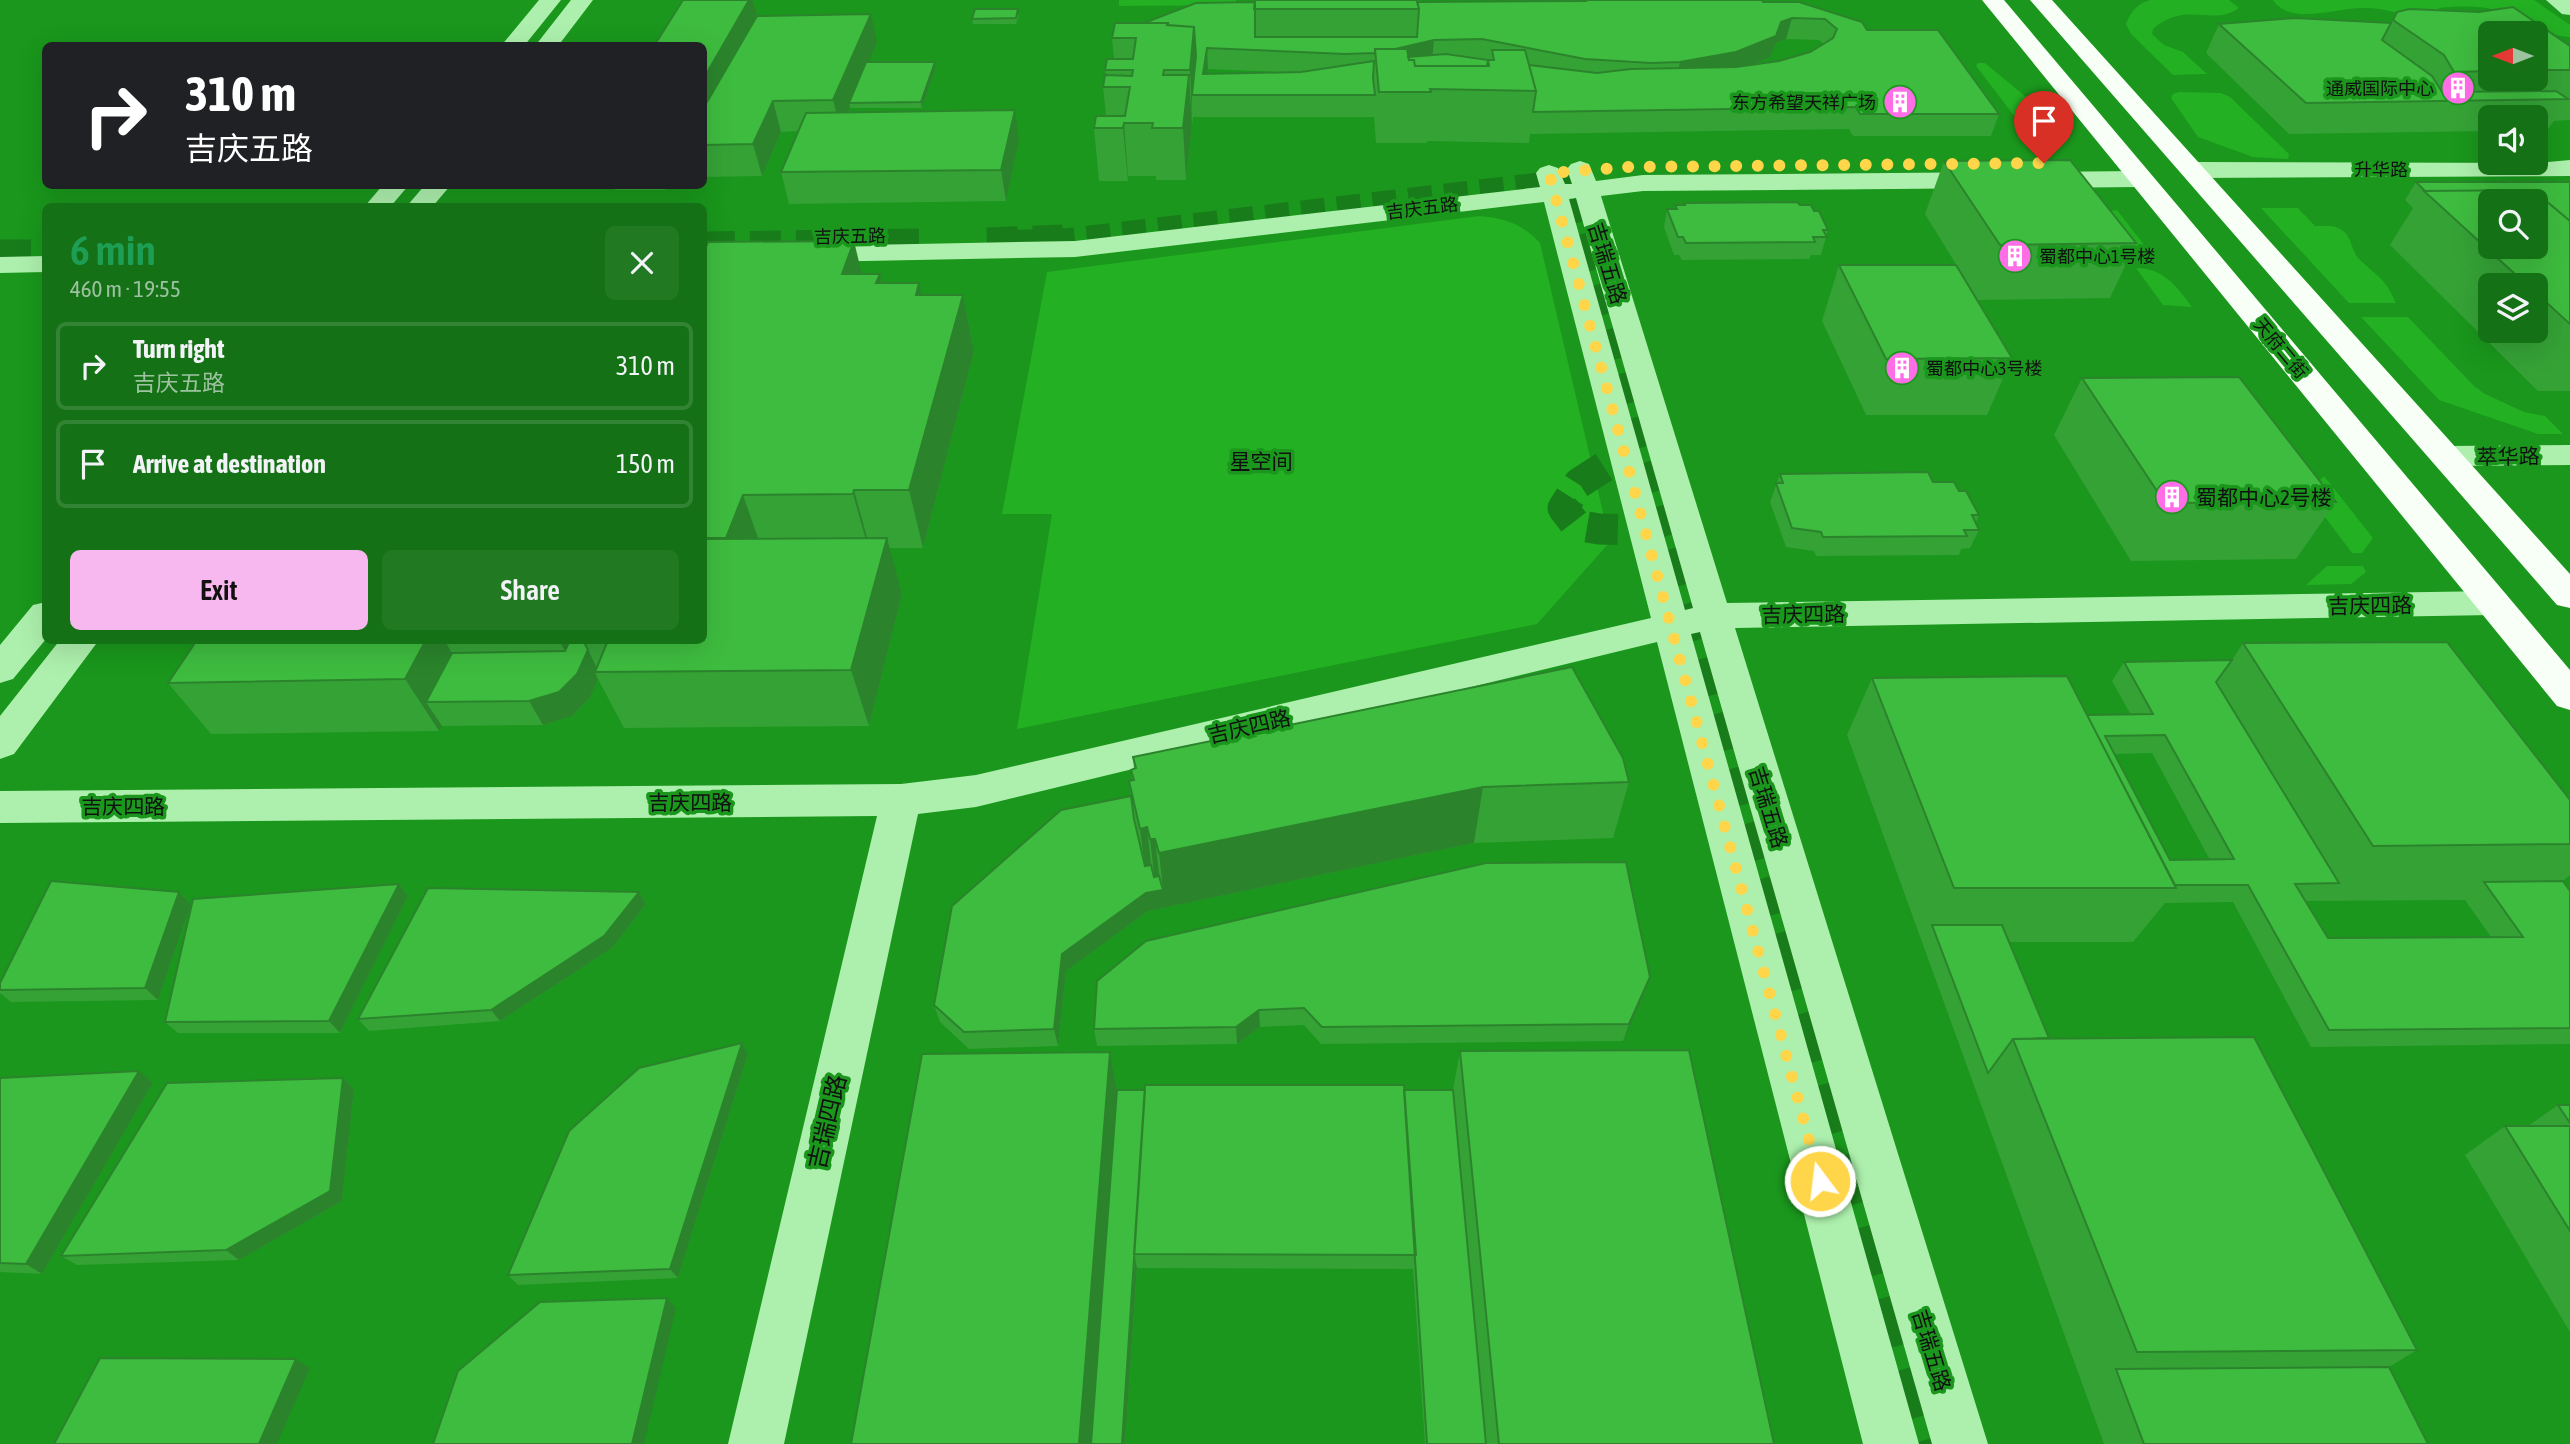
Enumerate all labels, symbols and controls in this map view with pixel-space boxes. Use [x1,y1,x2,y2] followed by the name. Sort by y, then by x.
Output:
[2478,21,2548,91] north arrow
[2478,21,2548,343] map controls
[185,65,296,121] text: 310 m
[2439,69,2477,107] building icon: 通威国际中心
[70,70,161,161] icon: right
[2326,78,2434,99] place label: 通威国际中心
[1881,83,1919,121] building icon: 东方希望天祥广场
[2014,91,2074,163] pin
[1732,92,1876,113] place label: 东方希望天祥广场
[2025,102,2063,140] icon: arrive
[2478,105,2548,175] button: sound
[185,130,313,167] text: 吉庆五路
[2354,159,2408,180] street label: 升华路
[2478,189,2548,259] button: search
[1385,193,1459,223] street label: 吉庆五路
[1584,219,1632,307] street label: 吉瑞五路
[814,225,886,247] street label: 吉庆五路
[70,226,156,274] text: 6 min
[605,226,679,300] button: close
[1996,237,2034,275] building icon: 蜀都中心1号楼
[2039,246,2155,267] place label: 蜀都中心1号楼
[2478,273,2548,343] button: layers
[70,276,181,302] text: 460 m · 19:55
[2250,314,2312,382] street label: 天府二街
[133,334,224,364] text: Turn right
[74,347,112,385] icon: right
[1883,349,1921,387] building icon: 蜀都中心3号楼
[616,351,675,381] text: 310 m
[1926,358,2042,379] place label: 蜀都中心3号楼
[133,370,225,396] text: 吉庆五路
[2476,443,2540,469] street label: 萃华路
[74,445,112,483] icon: arrive
[133,449,326,479] text: Arrive at destination
[616,449,675,479] text: 150 m
[1230,449,1293,473] park label: 星空间
[2153,478,2191,516] building icon: 蜀都中心2号楼
[2196,485,2332,509] place label: 蜀都中心2号楼
[70,550,368,630] button: Exit
[382,550,679,630] button: Share
[2328,592,2412,618] street label: 吉庆四路
[1761,601,1845,627] street label: 吉庆四路
[1205,705,1293,747] street label: 吉庆四路
[1745,763,1793,851] street label: 吉瑞五路
[648,790,732,814] street label: 吉庆四路
[81,794,165,818] street label: 吉庆四路
[803,1072,851,1172] street label: 吉瑞四路
[1783,1144,1857,1218] position arrow
[1908,1306,1956,1394] street label: 吉瑞五路

